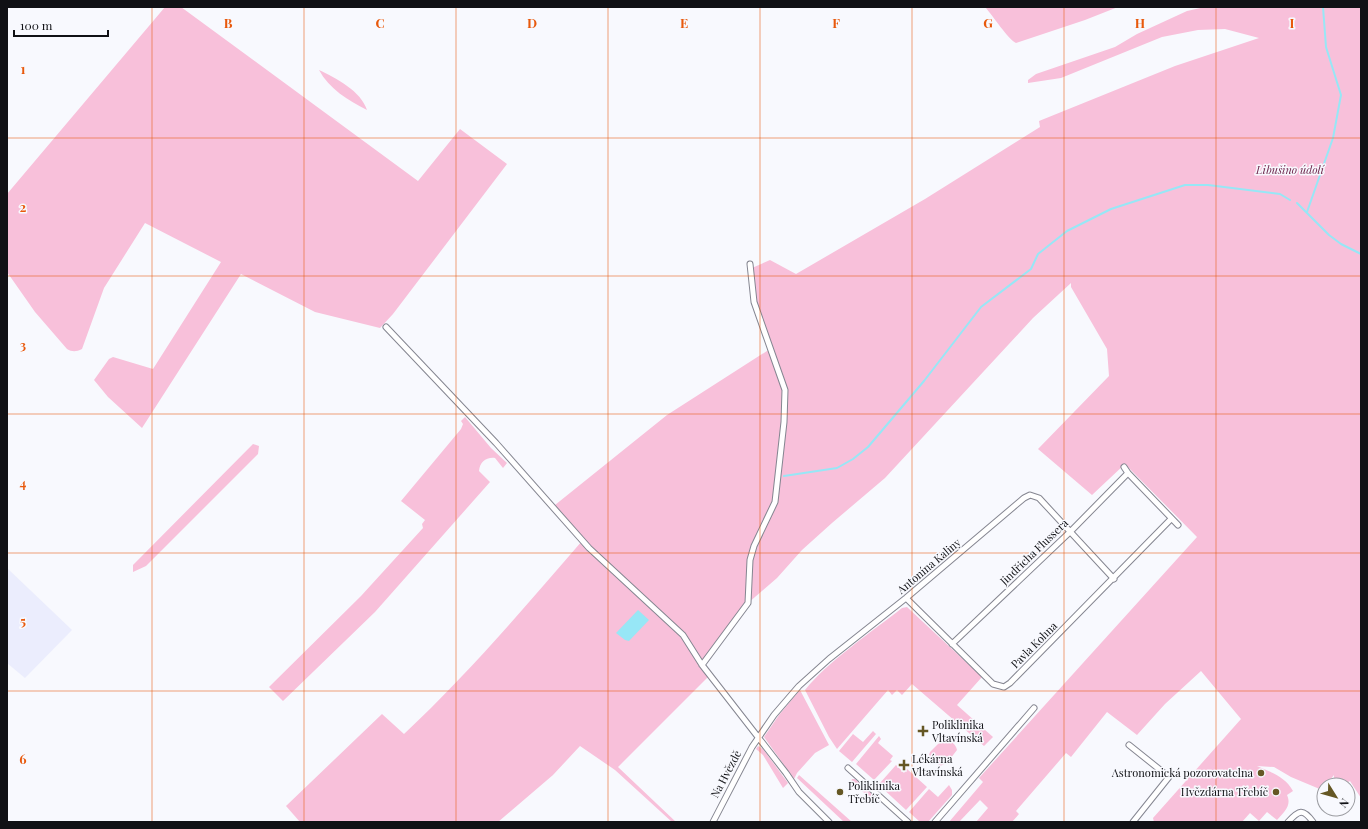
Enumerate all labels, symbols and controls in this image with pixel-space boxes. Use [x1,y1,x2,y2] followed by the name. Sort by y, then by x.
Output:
[14,12,108,38] scale bar
[224,14,233,31] text: B
[375,14,385,31] text: C
[527,14,537,31] text: D
[680,14,688,31] text: E
[832,14,840,31] text: F
[983,14,993,31] text: G
[1135,14,1145,31] text: H
[1290,14,1295,31] text: I
[20,17,53,33] text: 100 m
[21,60,26,77] text: 1
[1255,162,1326,177] park label: Libušino údolí
[20,198,27,215] text: 2
[20,336,26,353] text: 3
[20,474,27,491] text: 4
[996,515,1071,589] street label: Jindřicha Flussera
[893,534,964,597] street label: Antonína Kaliny
[20,612,26,629] text: 5
[1007,618,1060,671] street label: Pavla Kohna
[931,717,984,745] place label: Poliklinika Vltavínská
[917,725,929,737] marker: Poliklinika Vltavínská
[707,747,745,800] street label: Na Hvězdě
[19,750,27,767] text: 6
[911,751,963,779] place label: Lékárna Vltavínská
[899,760,909,770] marker: Lékárna Vltavínská
[1111,765,1254,780] place label: Astronomická pozorovatelna
[1256,768,1266,778] marker: Astronomická pozorovatelna
[1316,777,1356,817] north arrow
[848,778,900,806] place label: Poliklinika Třebíč
[1181,784,1268,799] place label: Hvězdárna Třebíč
[835,787,845,797] marker: Poliklinika Třebíč
[1271,787,1281,797] marker: Hvězdárna Třebíč
[1336,796,1353,811] text: N

